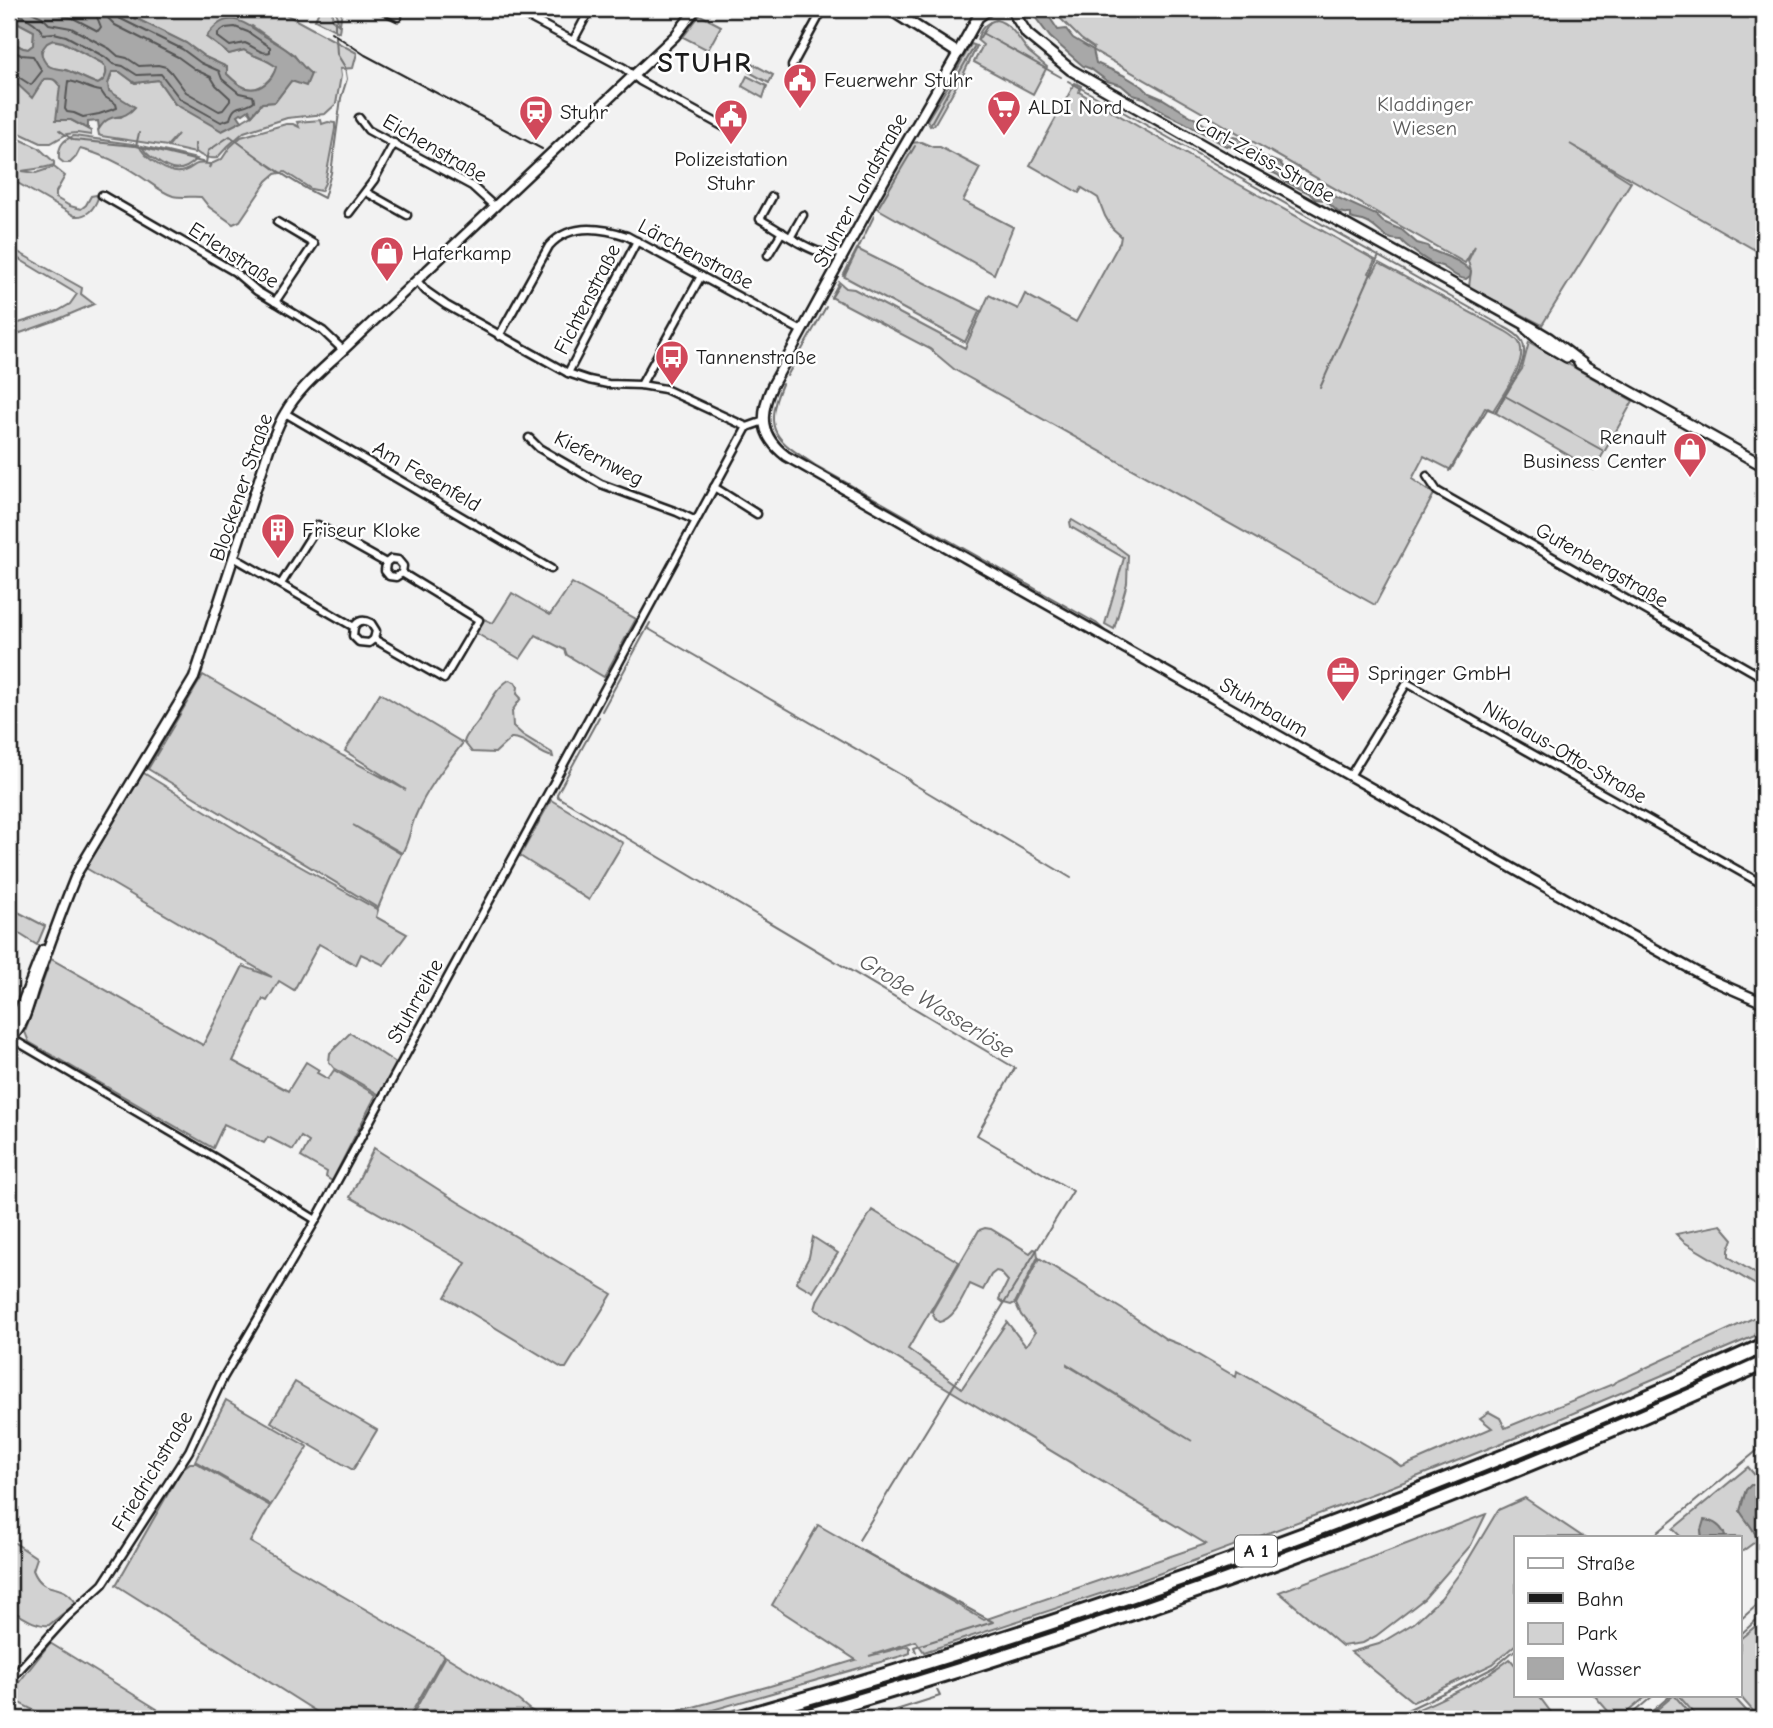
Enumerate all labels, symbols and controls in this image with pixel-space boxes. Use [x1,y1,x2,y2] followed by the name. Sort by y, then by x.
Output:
[657,47,753,79] district label: STUHR
[781,61,819,110] public building icon: Feuerwehr Stuhr
[824,68,973,92] place label: Feuerwehr Stuhr
[985,88,1023,137] supermarket icon: ALDI Nord
[1377,92,1474,140] park label: Kladdinger Wiesen
[517,93,555,142] station icon: Stuhr
[1028,95,1122,119] place label: ALDI Nord
[712,97,750,146] public building icon: Polizeistation Stuhr
[560,100,609,124] place label: Stuhr
[379,109,491,187] street label: Eichenstraße
[808,109,912,271] street label: Stuhrer Landstraße
[1191,111,1339,207] street label: Carl-Zeiss-Straße
[674,147,788,195] place label: Polizeistation Stuhr
[634,214,758,294] street label: Lärchenstraße
[184,217,284,293] street label: Erlenstraße
[368,234,406,283] shop icon: Haferkamp
[549,240,625,358] street label: Fichtenstraße
[412,241,511,265] place label: Haferkamp
[653,338,691,387] bus stop icon: Tannenstraße
[696,345,816,369] place label: Tannenstraße
[204,410,278,564] street label: Blockener Straße
[550,425,648,491] street label: Kiefernweg
[1523,425,1667,473] place label: Renault Business Center
[1671,430,1709,479] shop icon: Renault Business Center
[369,435,485,517] street label: Am Fesenfeld
[259,511,297,560] building icon: Friseur Kloke
[1531,517,1673,613] street label: Gutenbergstraße
[302,518,420,542] place label: Friseur Kloke
[1324,654,1362,703] office icon: Springer GmbH
[1368,661,1511,685] place label: Springer GmbH
[1216,672,1312,742] street label: Stuhrbaum
[1479,695,1651,809] street label: Nikolaus-Otto-Straße
[855,948,1020,1065] water label: Große Wasserlöse
[382,955,448,1047] street label: Stuhrreihe
[107,1406,197,1536] street label: Friedrichstraße
[1235,1536,1277,1567] road number: A 1
[1514,1536,1742,1696] legend
[1577,1551,1635,1575] text: Straße
[1577,1587,1624,1611] text: Bahn
[1577,1621,1617,1645] text: Park
[1577,1657,1642,1681] text: Wasser

